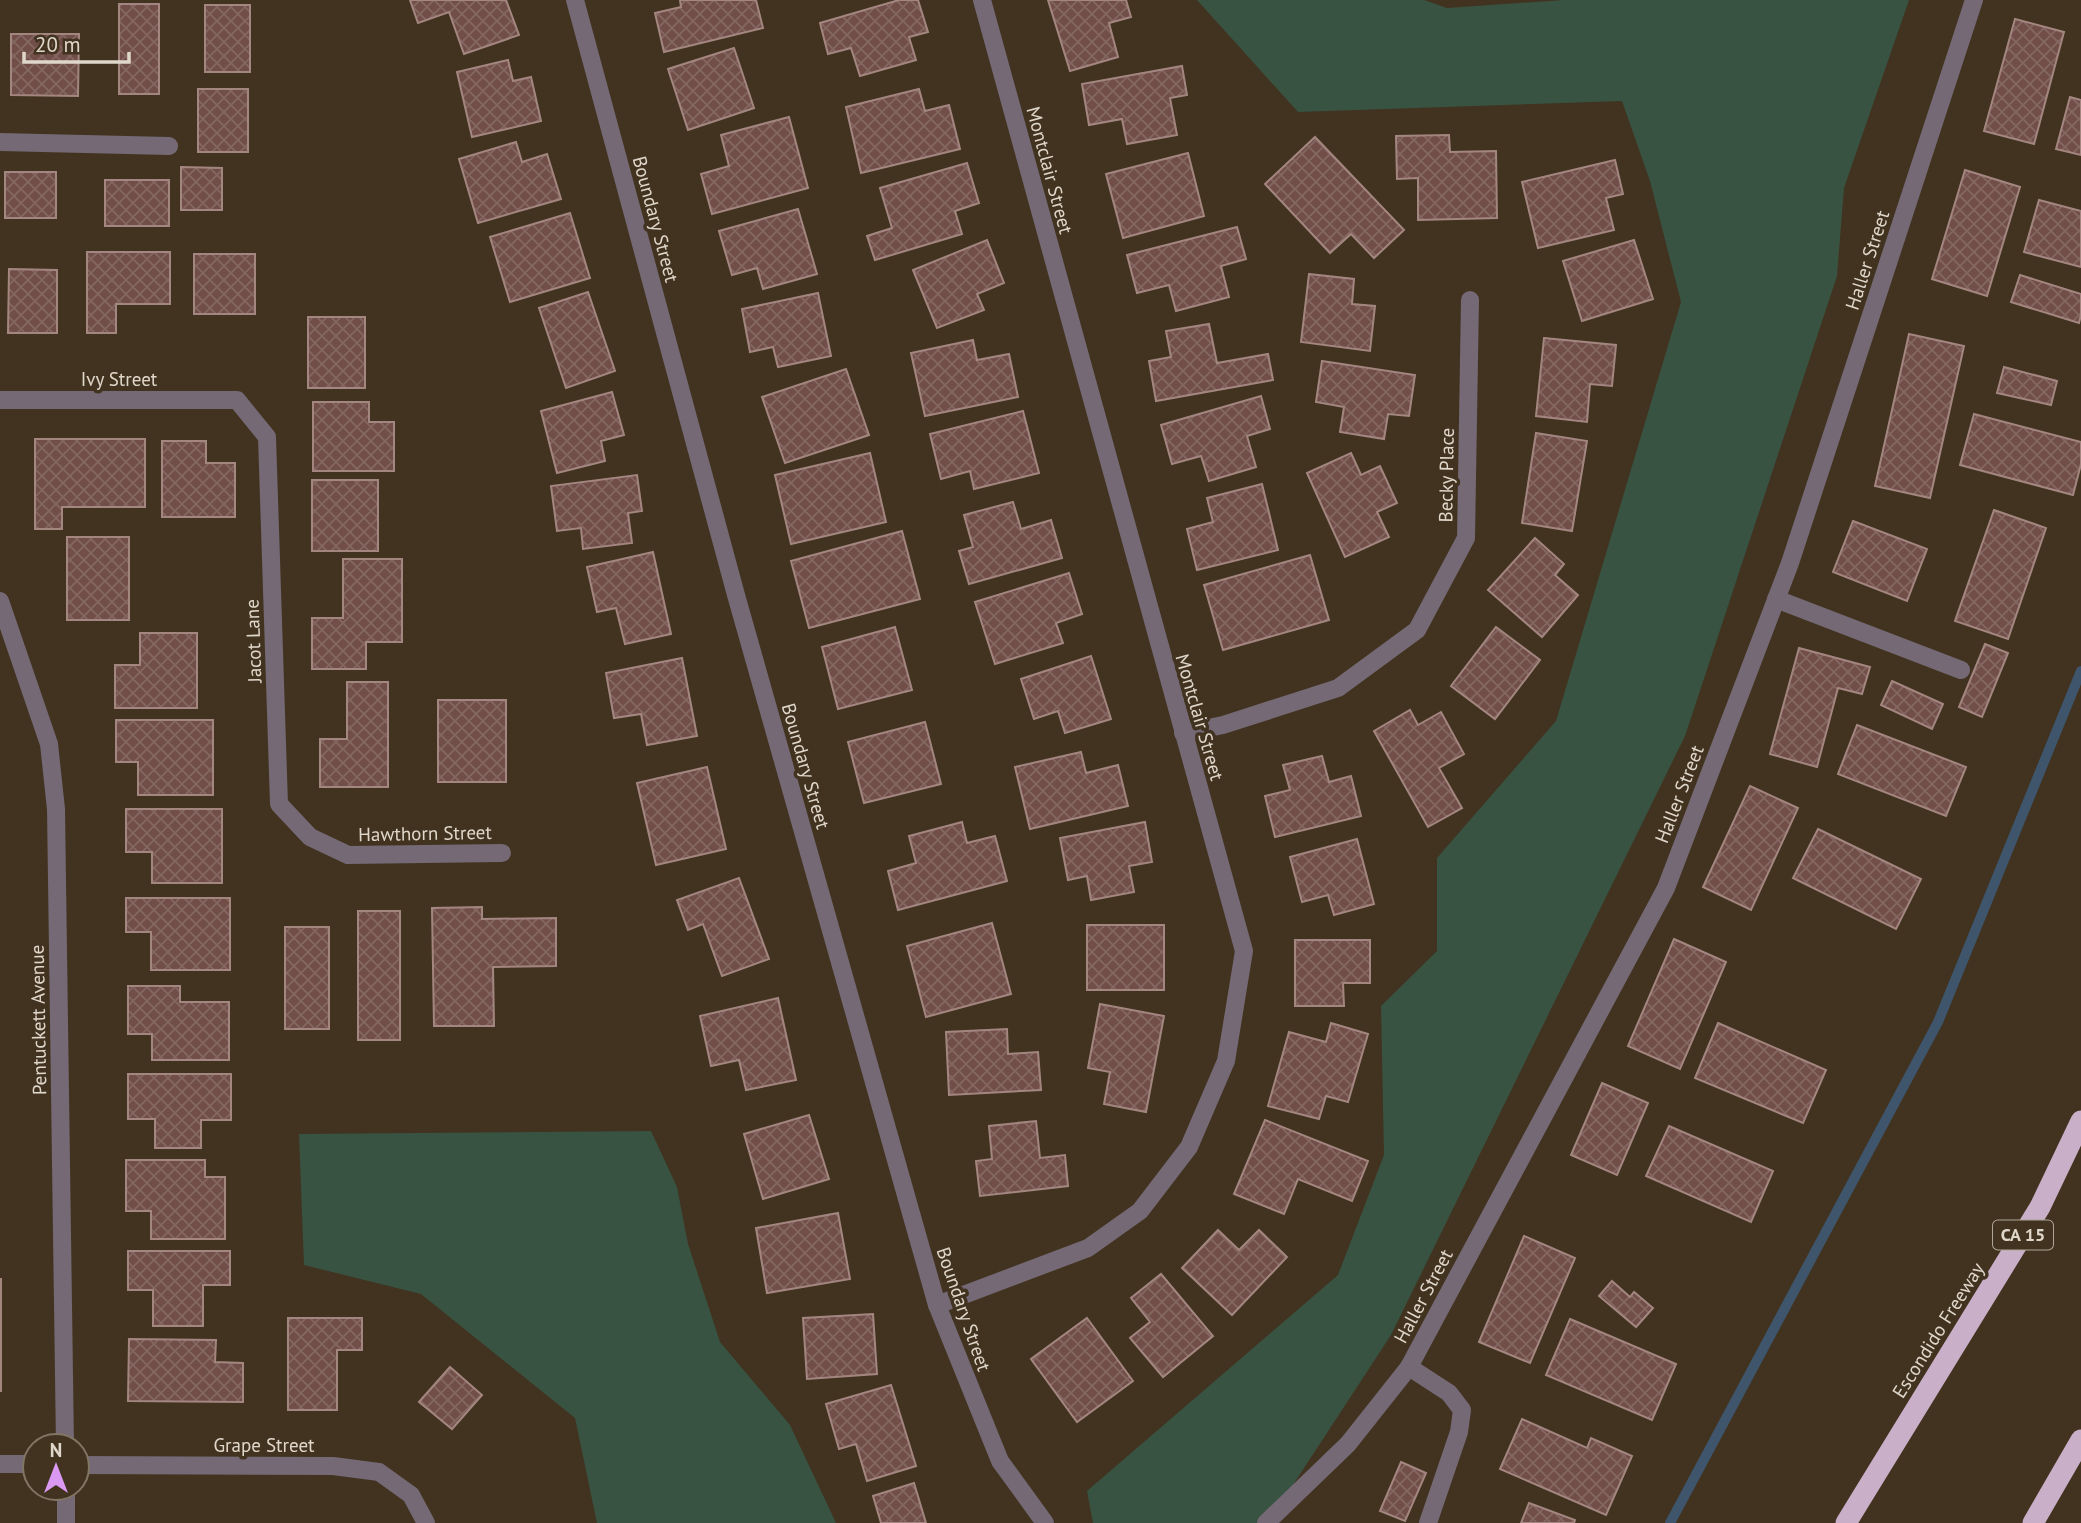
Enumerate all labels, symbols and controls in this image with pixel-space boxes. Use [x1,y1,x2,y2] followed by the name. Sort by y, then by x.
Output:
[24,21,130,65] scale bar
[35,31,81,58] text: 20 m
[1022,104,1079,237] street label: Montclair Street
[628,153,685,285] street label: Boundary Street
[1840,207,1894,313] street label: Haller Street
[81,367,158,391] street label: Ivy Street
[1433,427,1459,523] street label: Becky Place
[240,599,266,684] street label: Jacot Lane
[1170,651,1230,784] street label: Montclair Street
[777,700,836,832] street label: Boundary Street
[1649,741,1709,846] street label: Haller Street
[358,820,493,846] street label: Hawthorn Street
[25,945,51,1095] street label: Pentuckett Avenue
[1993,1220,2053,1250] road number: CA 15
[932,1244,997,1375] street label: Boundary Street
[1388,1244,1458,1347] street label: Haller Street
[1887,1258,1989,1402] street label: Escondido Freeway
[21,1432,91,1502] north arrow
[213,1433,315,1457] street label: Grape Street
[50,1438,62,1462] text: N

